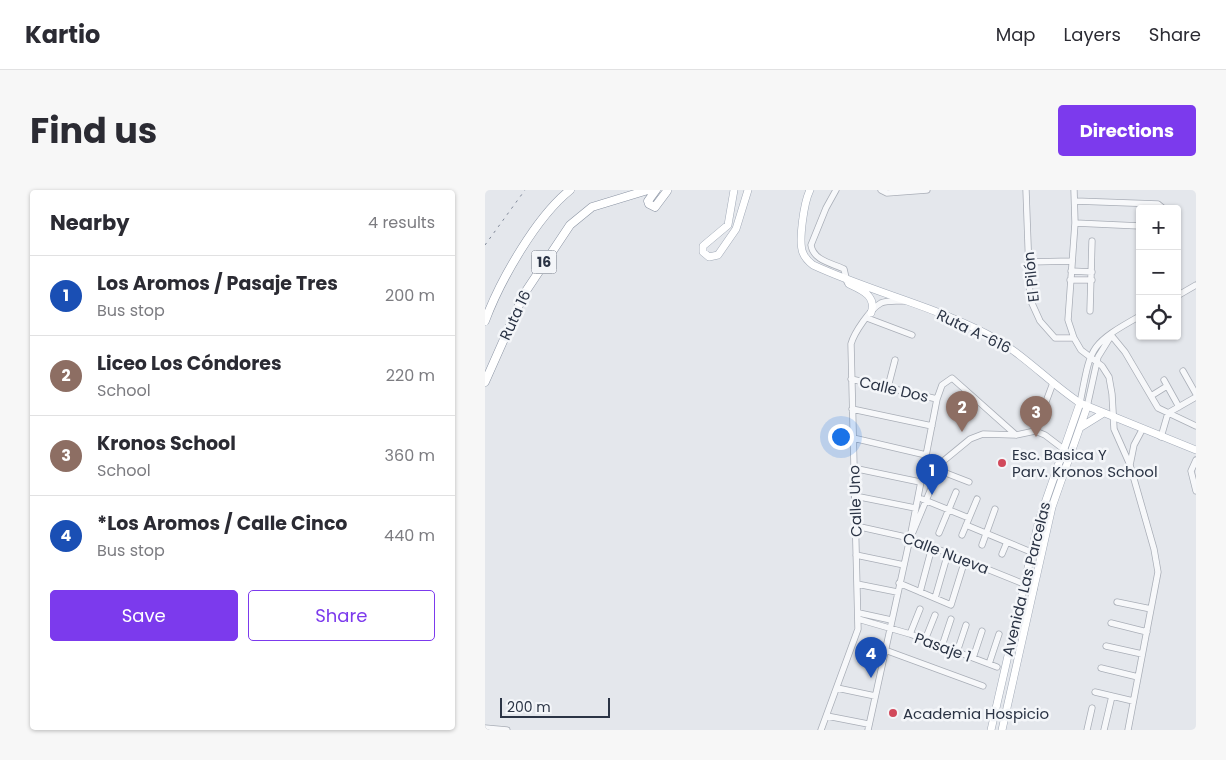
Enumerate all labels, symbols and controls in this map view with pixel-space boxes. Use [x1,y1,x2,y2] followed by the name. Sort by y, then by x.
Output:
[25,18,100,51] text: Kartio
[996,22,1036,47] text: Map
[1064,22,1121,47] text: Layers
[1149,22,1201,47] text: Share
[1058,105,1196,156] button: Directions
[30,106,157,155] text: Find us
[1136,205,1181,340] map controls
[1136,205,1181,250] button: +
[50,208,130,237] text: Nearby
[368,211,435,234] text: 4 results
[1136,250,1181,295] button: −
[531,251,557,274] road number: 16
[1018,251,1044,303] street label: El Pilón
[97,270,338,297] text: Los Aromos / Pasaje Tres
[63,284,69,307] text: 1
[385,284,435,307] text: 200 m
[494,287,536,343] street label: Ruta 16
[1136,295,1181,340] button: locate
[97,299,165,322] text: Bus stop
[933,304,1015,358] street label: Ruta A-616
[97,350,282,377] text: Liceo Los Cóndores
[61,364,71,387] text: 2
[386,364,435,387] text: 220 m
[857,371,931,407] street label: Calle Dos
[97,379,151,402] text: School
[946,391,978,432] pin: 2
[1020,396,1052,437] pin: 3
[828,424,854,450] your location
[97,430,236,457] text: Kronos School
[61,444,71,467] text: 3
[385,444,435,467] text: 360 m
[1012,444,1158,482] place label: Esc. Basica Y Parv. Kronos School
[916,454,948,495] pin: 1
[996,457,1008,469] marker: Esc. Basica Y Parv. Kronos School
[97,459,151,482] text: School
[843,465,867,537] street label: Calle Uno
[997,499,1055,658] street label: Avenida Las Parcelas
[97,510,347,537] text: *Los Aromos / Calle Cinco
[61,524,71,547] text: 4
[384,524,435,547] text: 440 m
[900,527,992,579] street label: Calle Nueva
[97,539,165,562] text: Bus stop
[50,590,238,641] button: Save
[248,590,435,641] button: Share
[912,627,974,667] street label: Pasaje 1
[855,637,887,678] pin: 4
[500,695,610,718] scale bar
[507,697,551,717] text: 200 m
[903,703,1049,724] place label: Academia Hospicio
[887,707,899,719] marker: Academia Hospicio

